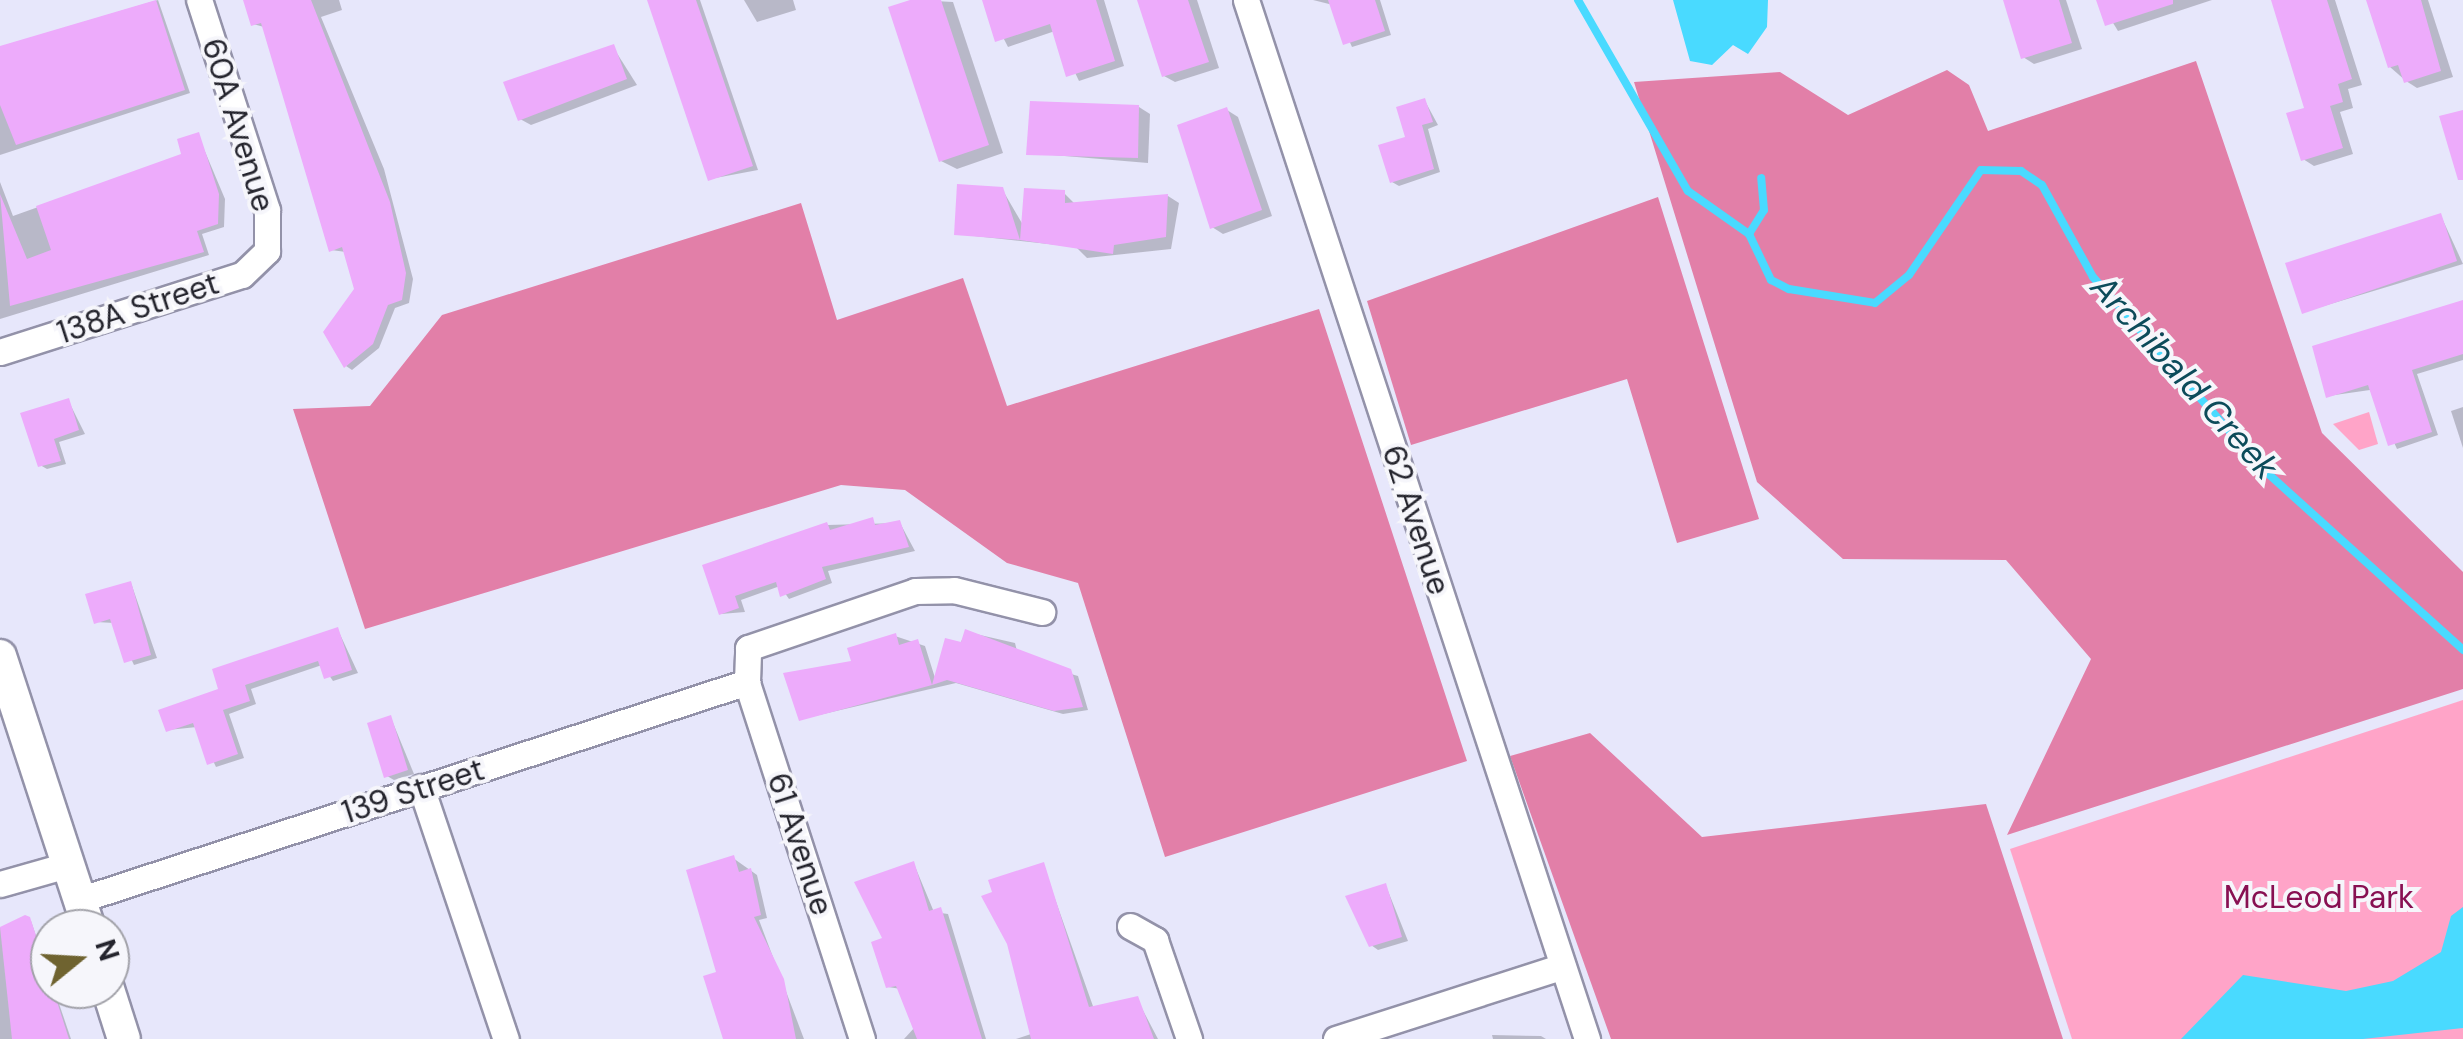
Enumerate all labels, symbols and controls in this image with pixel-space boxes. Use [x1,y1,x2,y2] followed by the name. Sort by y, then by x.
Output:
[193,34,283,216] street label: 60A Avenue
[52,264,224,352] street label: 138A Street
[2082,266,2288,488] water label: Archibald Creek
[1374,440,1458,600] street label: 62 Avenue
[337,750,489,832] street label: 139 Street
[759,768,841,920] street label: 61 Avenue
[2224,878,2414,916] park label: McLeod Park
[30,909,130,1009] north arrow
[86,935,128,966] text: N

